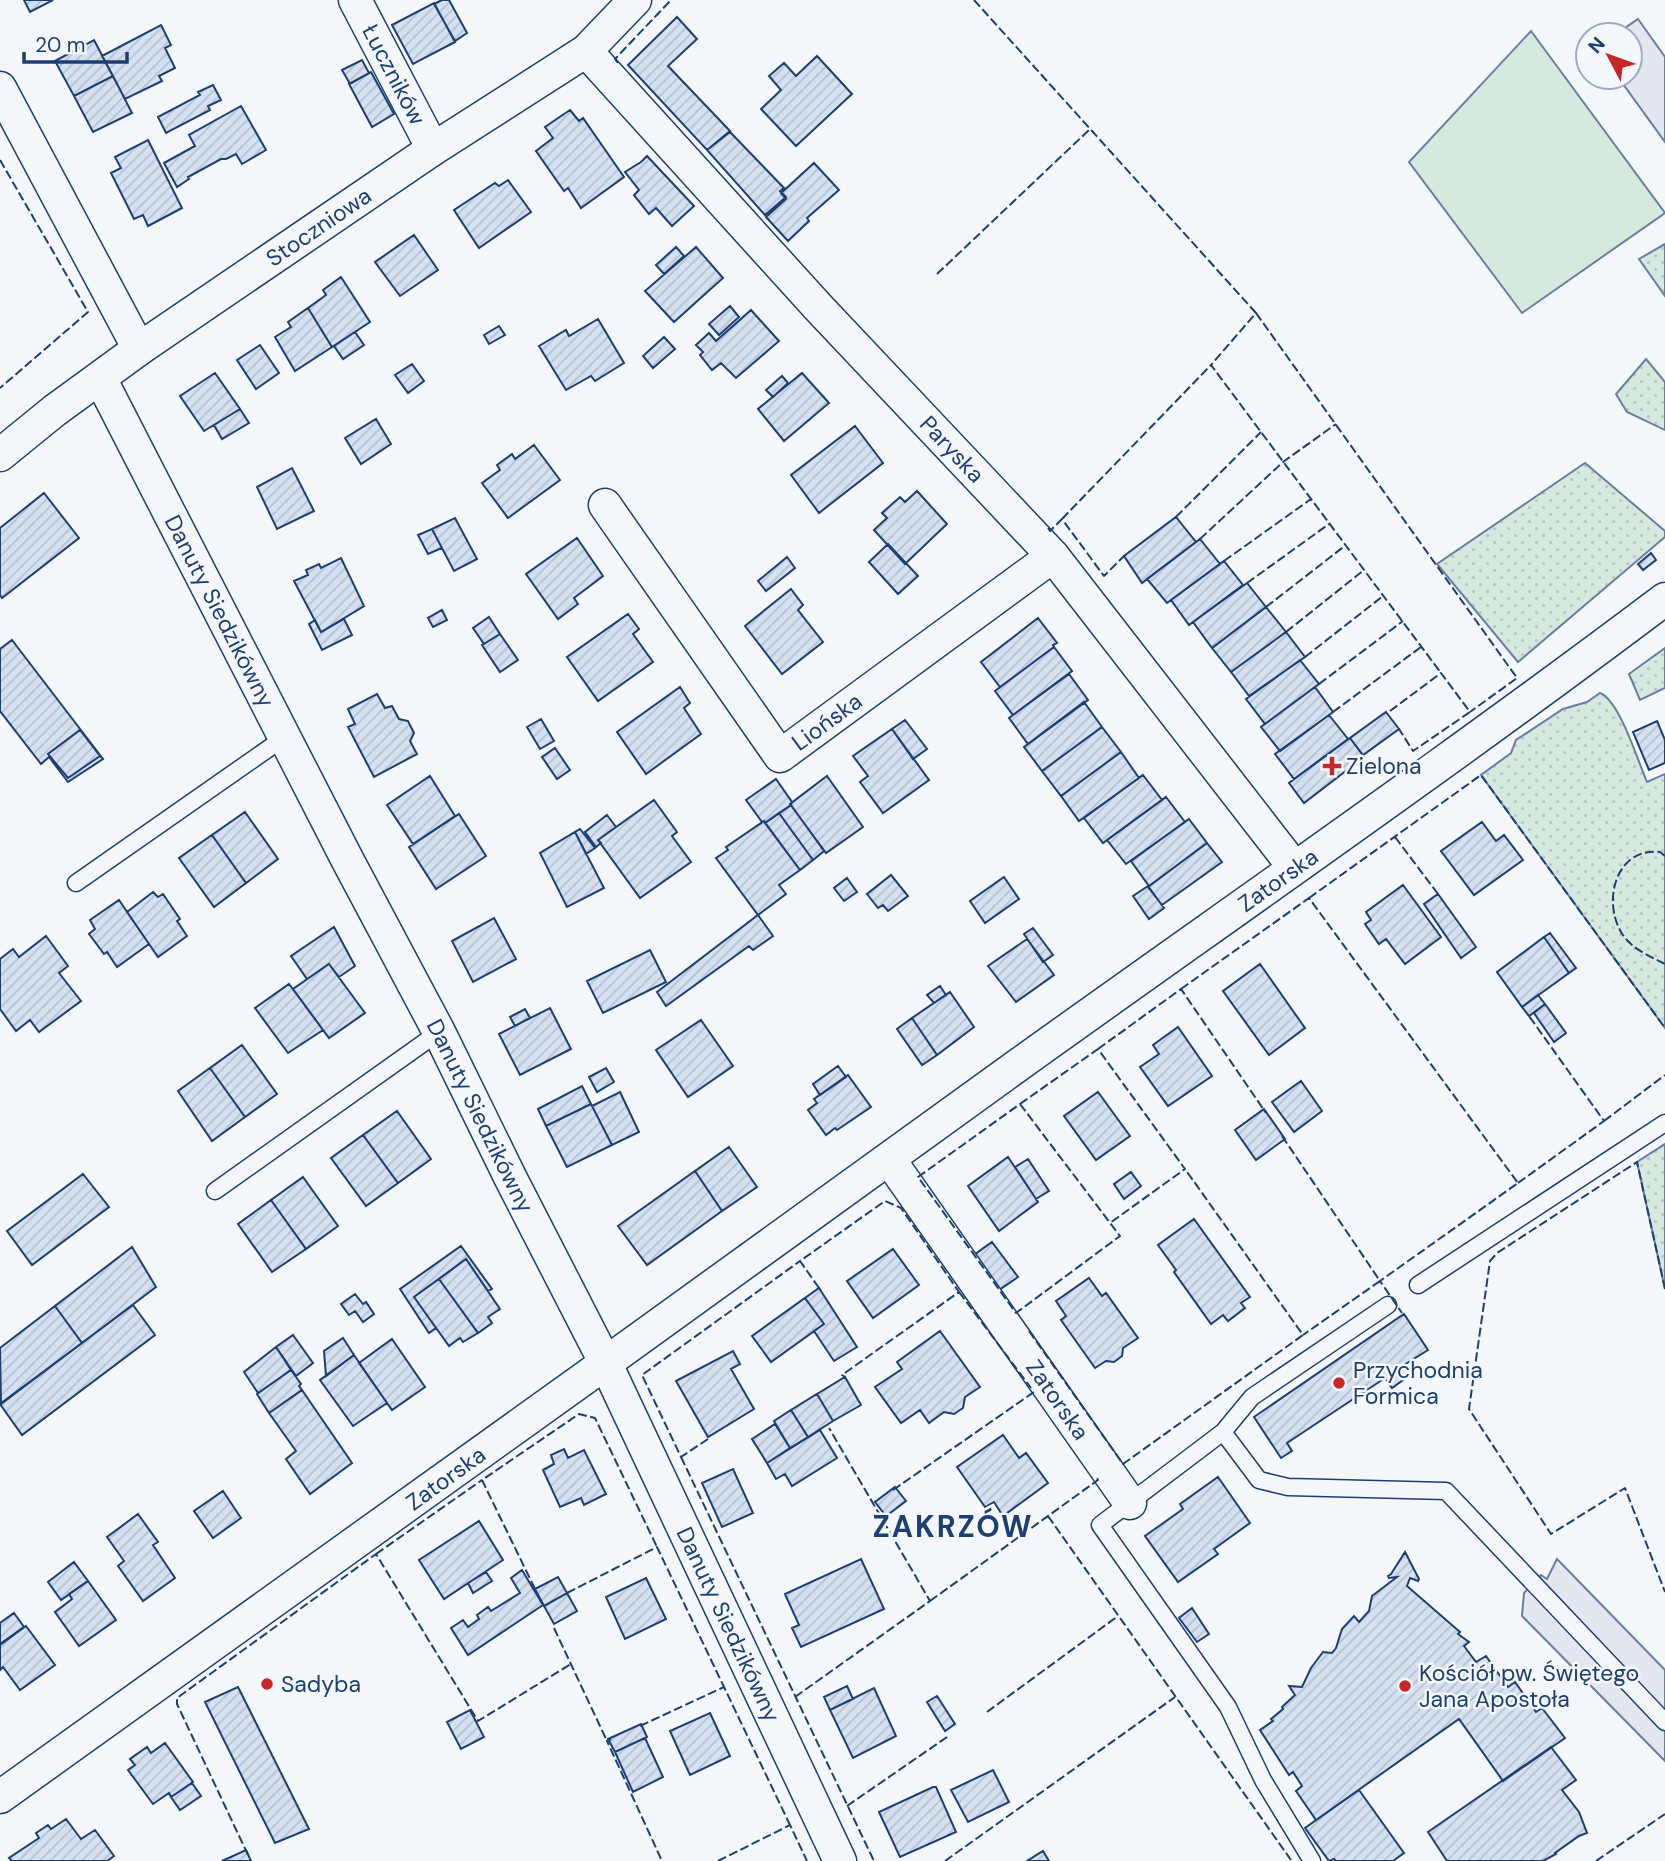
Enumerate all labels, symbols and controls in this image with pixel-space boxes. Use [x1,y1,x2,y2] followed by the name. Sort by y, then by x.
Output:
[355,19,433,130] street label: Łuczników
[24,21,128,65] scale bar
[1574,21,1644,91] north arrow
[35,31,86,59] text: 20 m
[1583,32,1611,59] text: N
[260,180,377,273] street label: Stoczniowa
[913,409,991,489] street label: Paryska
[158,510,282,713] street label: Danuty Siedzikówny
[786,686,868,757] street label: Liońska
[1346,751,1422,781] place label: Zielona
[1324,758,1340,774] marker: Zielona
[1232,842,1324,919] street label: Zatorska
[420,1014,541,1218] street label: Danuty Siedzikówny
[1019,1354,1096,1446] street label: Zatorska
[1353,1355,1483,1411] place label: Przychodnia Formica
[1331,1375,1347,1391] marker: Przychodnia Formica
[400,1440,492,1517] street label: Zatorska
[873,1507,1033,1546] district label: ZAKRZÓW
[670,1522,787,1727] street label: Danuty Siedzikówny
[1419,1658,1639,1714] place label: Kościół pw. Świętego Jana Apostoła
[281,1669,361,1699] place label: Sadyba
[259,1676,275,1692] marker: Sadyba
[1397,1678,1413,1694] marker: Kościół pw. Świętego Jana Apostoła

